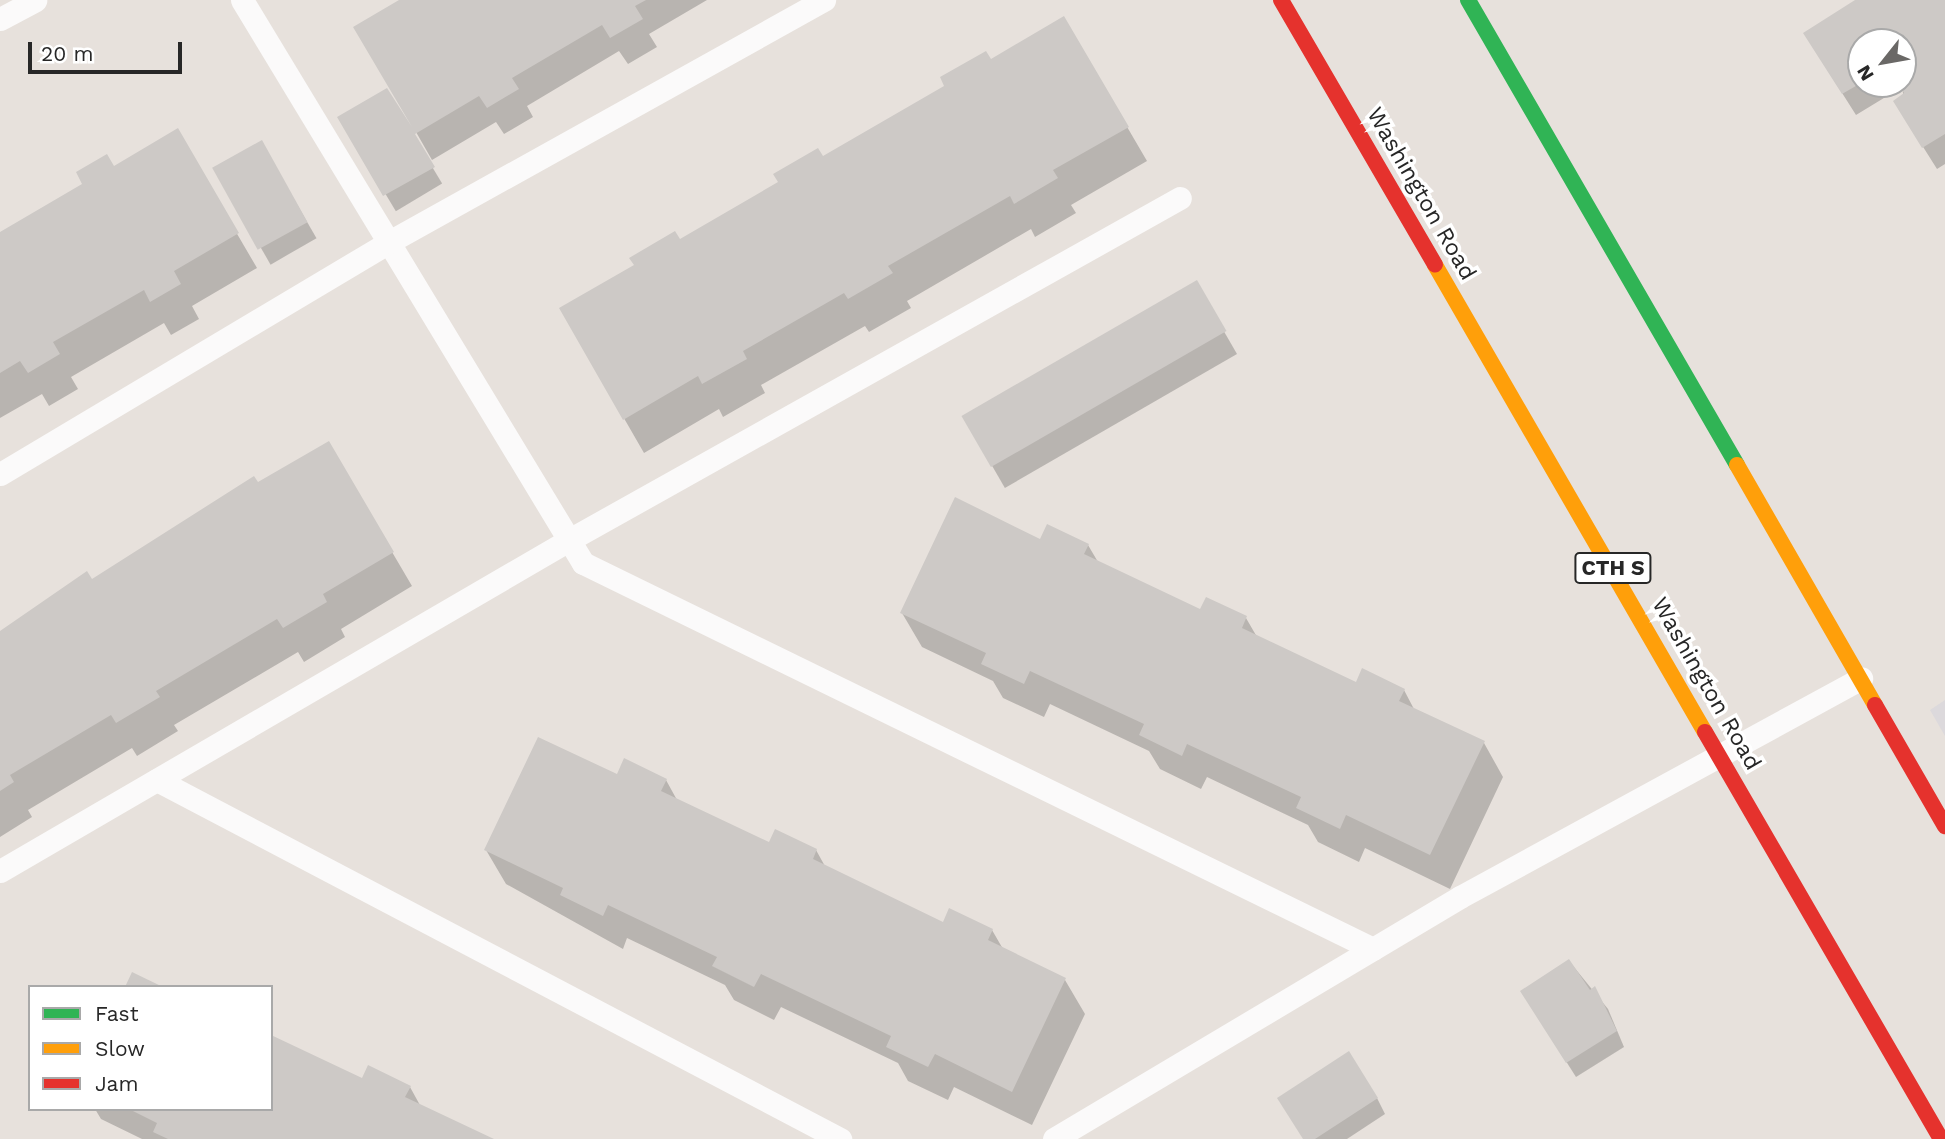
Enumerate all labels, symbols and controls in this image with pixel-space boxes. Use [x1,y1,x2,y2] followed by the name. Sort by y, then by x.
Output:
[32,28,186,72] scale bar
[1847,28,1917,98] north arrow
[41,41,93,66] text: 20 m
[1852,61,1879,85] text: N
[1360,103,1482,285] street label: Washington Road
[1573,550,1653,586] road number: CTH S
[1645,593,1767,775] street label: Washington Road
[28,985,273,1111] legend
[95,1001,139,1026] text: Fast
[95,1036,145,1061] text: Slow
[95,1071,138,1096] text: Jam

